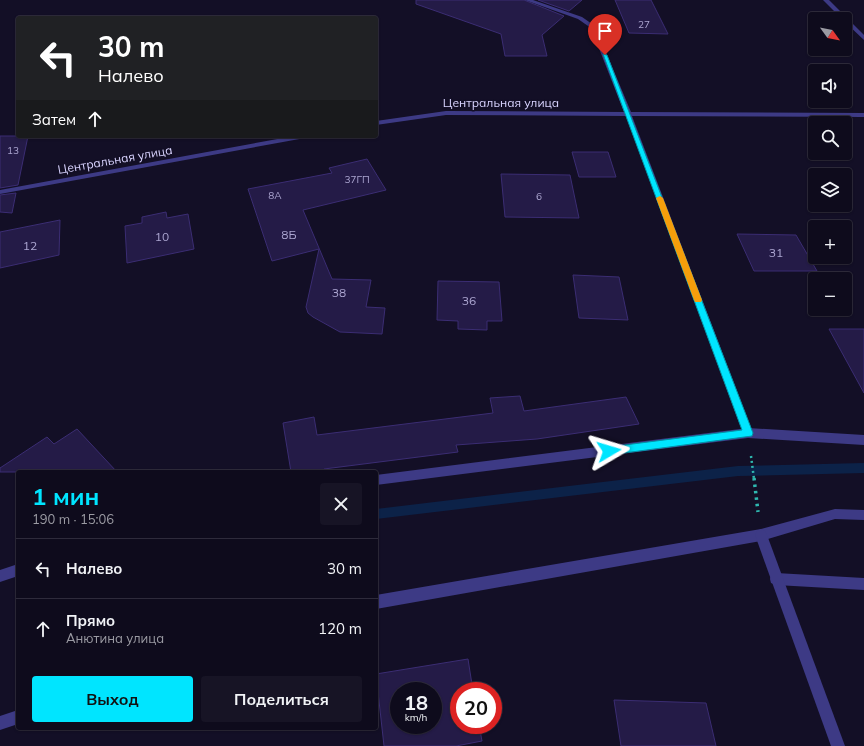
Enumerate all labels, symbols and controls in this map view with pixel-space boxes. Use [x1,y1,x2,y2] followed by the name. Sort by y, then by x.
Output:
[808,12,852,56] north arrow
[808,12,852,316] map controls
[588,14,622,55] pin
[638,18,650,31] house number: 27
[594,20,616,42] icon: arrive
[98,29,164,64] text: 30 m
[32,32,84,84] icon: left
[98,64,164,87] text: Налево
[808,64,852,108] button: sound
[443,95,559,110] street label: Центральная улица
[84,108,106,130] icon: ahead
[32,110,76,129] text: Затем
[808,116,852,160] button: search
[56,142,174,177] street label: Центральная улица
[7,144,19,157] house number: 13
[808,168,852,212] button: layers
[344,173,370,186] house number: 37ГП
[268,189,282,202] house number: 8А
[536,190,542,203] house number: 6
[808,220,852,264] button: +
[281,227,297,242] house number: 8Б
[155,229,169,244] house number: 10
[23,238,37,253] house number: 12
[769,245,783,260] house number: 31
[808,272,852,316] button: −
[332,285,346,300] house number: 38
[462,293,476,308] house number: 36
[588,430,630,472] position arrow
[32,481,99,511] text: 1 мин
[320,483,362,525] button: close
[32,511,114,527] text: 190 m · 15:06
[32,558,54,580] icon: left
[66,559,122,578] text: Налево
[327,559,362,578] text: 30 m
[66,611,115,630] text: Прямо
[32,618,54,640] icon: ahead
[318,619,362,638] text: 120 m
[66,630,164,646] text: Анютина улица
[32,676,193,722] button: Выход
[201,676,362,722] button: Поделиться
[450,682,502,734] speed limit sign: 20
[404,690,428,715] text: 18
[405,711,427,724] text: km/h

